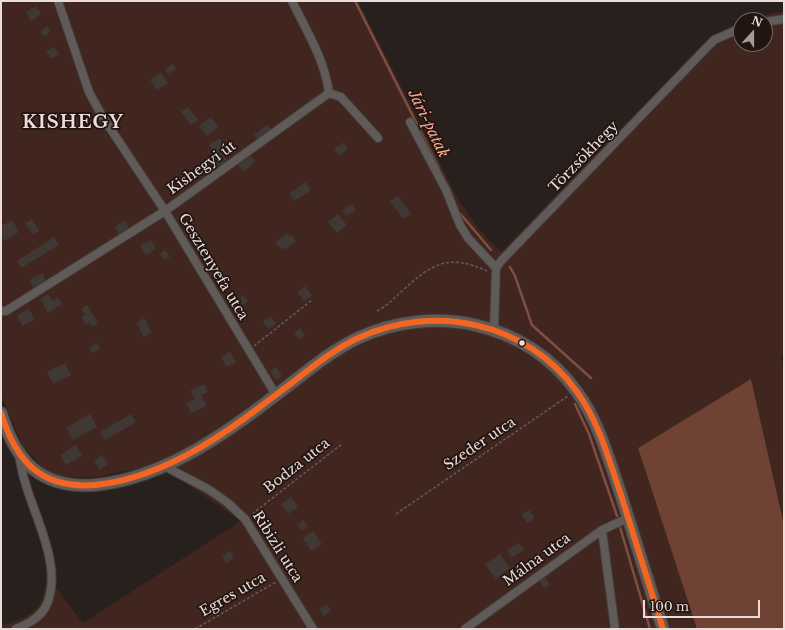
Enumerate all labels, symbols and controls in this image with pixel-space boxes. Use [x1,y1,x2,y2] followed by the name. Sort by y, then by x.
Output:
[733,12,773,52] north arrow
[750,13,764,30] text: N
[404,87,452,161] water label: Jári-patak
[22,112,124,134] district label: KISHEGY
[546,118,622,196] street label: Törzsökhegy
[165,138,239,198] street label: Kishegyi út
[175,211,251,323] street label: Gesztenyefa utca
[517,338,527,348] unlabelled marker
[441,414,519,474] street label: Szeder utca
[261,435,333,497] street label: Bodza utca
[248,508,306,586] street label: Ribizli utca
[500,530,574,590] street label: Málna utca
[197,569,269,621] street label: Egres utca
[645,592,762,618] scale bar
[650,599,689,614] text: 100 m

